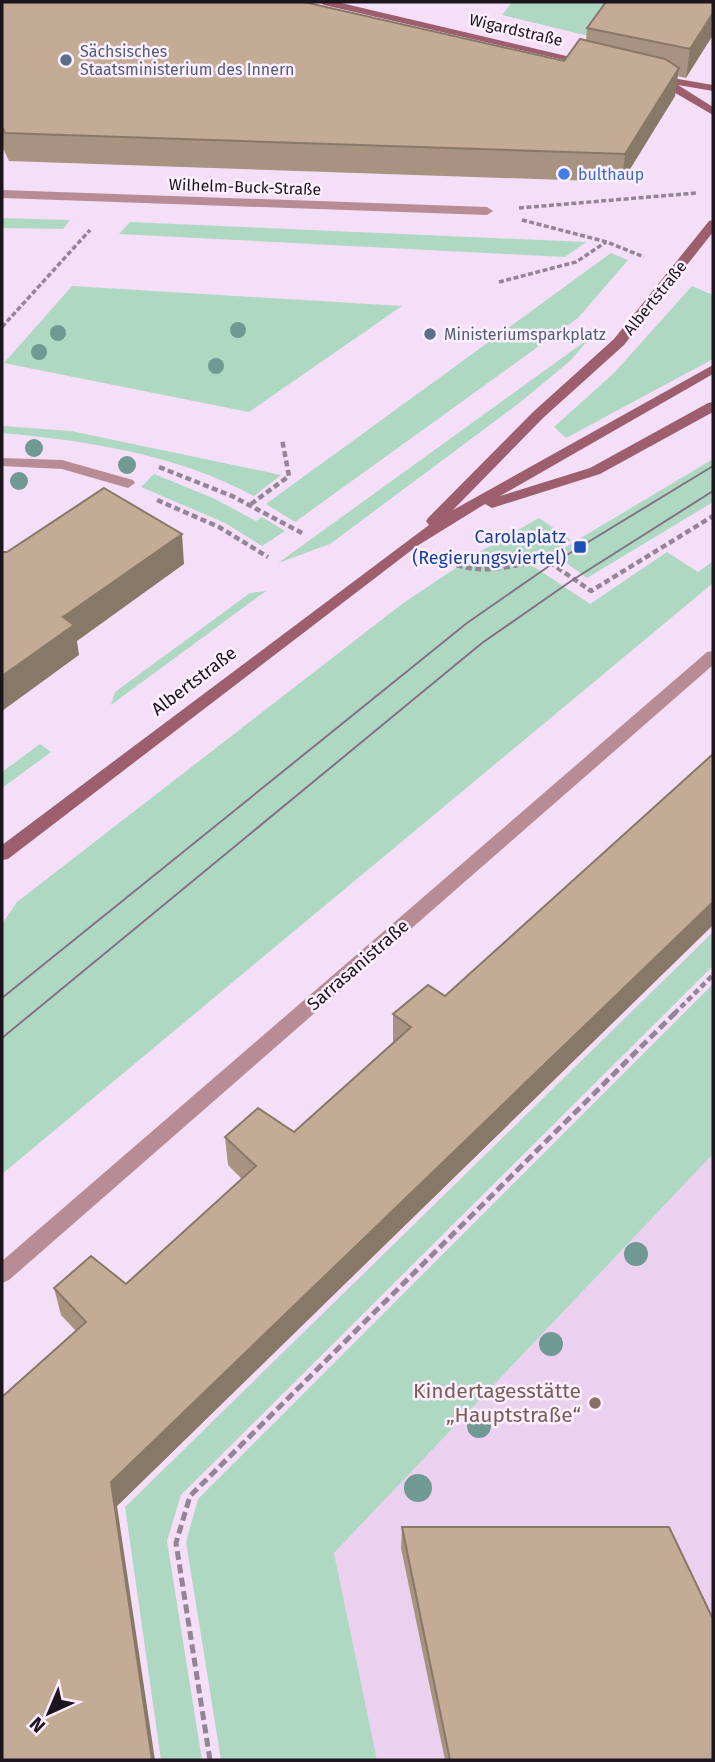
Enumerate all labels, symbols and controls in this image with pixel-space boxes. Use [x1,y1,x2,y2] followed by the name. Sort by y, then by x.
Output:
[467,10,565,50] street label: Wigardstraße
[80,42,295,79] place label: Sächsisches Staatsministerium des Innern
[58,52,74,68] marker: Sächsisches Staatsministerium des Innern
[578,165,644,184] place label: bulthaup
[556,166,572,182] marker: bulthaup
[168,175,322,199] street label: Wilhelm-Buck-Straße
[619,257,691,339] street label: Albertstraße
[444,325,606,344] place label: Ministeriumsparkplatz
[422,326,438,342] marker: Ministeriumsparkplatz
[412,526,566,569] place label: Carolaplatz (Regierungsviertel)
[572,539,588,555] marker: Carolaplatz (Regierungsviertel)
[147,642,241,720] street label: Albertstraße
[303,915,413,1015] street label: Sarrasanistraße
[413,1378,581,1428] place label: Kindertagesstätte „Hauptstraße“
[587,1395,603,1411] marker: Kindertagesstätte „Hauptstraße“
[14,1678,84,1748] north arrow
[25,1712,50,1738] text: N

